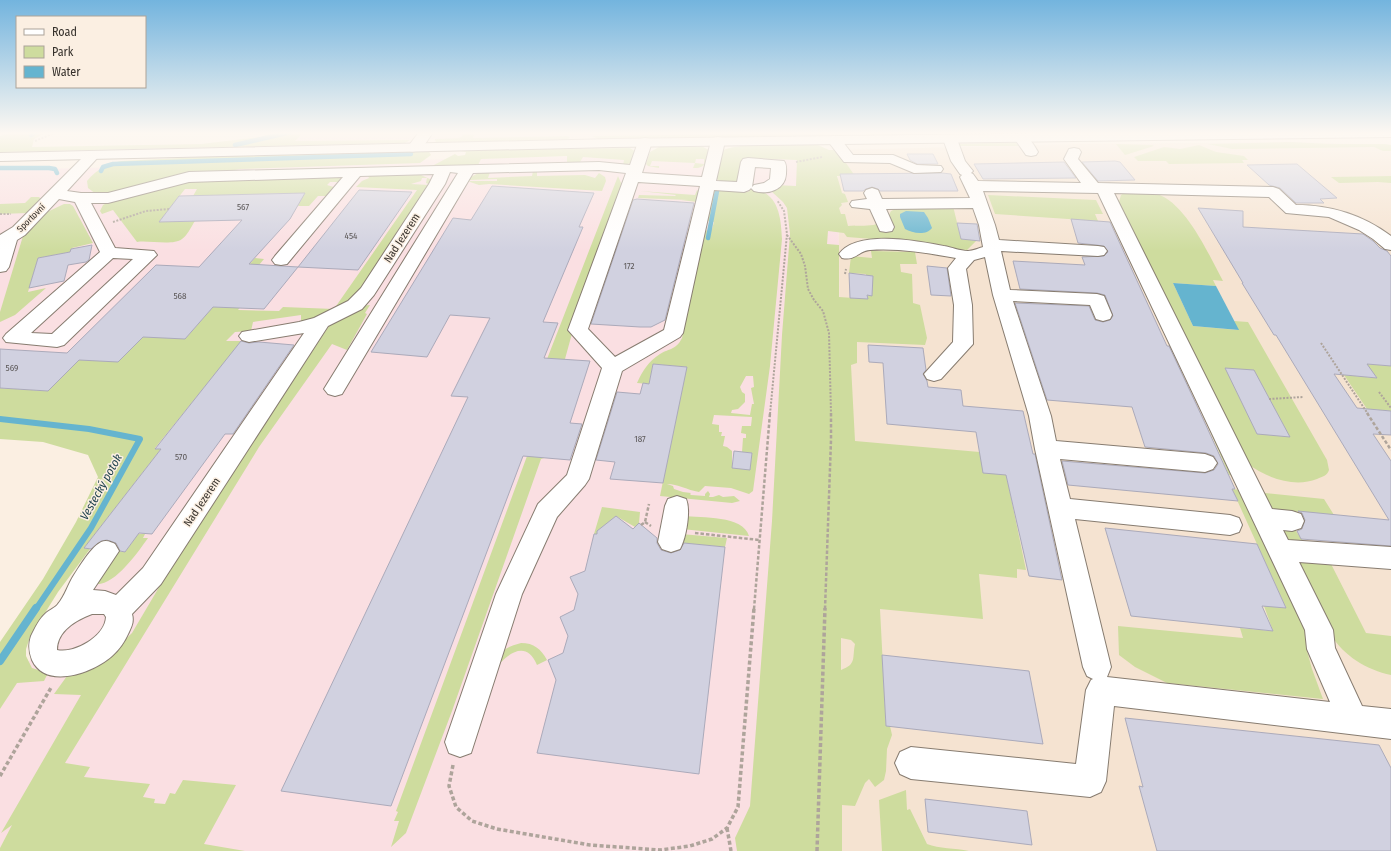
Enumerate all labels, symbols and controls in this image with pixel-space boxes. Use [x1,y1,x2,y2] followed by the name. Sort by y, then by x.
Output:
[16,16,146,88] legend
[52,25,77,39] text: Road
[52,45,74,59] text: Park
[52,65,81,79] text: Water
[15,201,48,234] street label: Sportovní
[237,202,249,212] house number: 567
[381,211,423,265] street label: Nad Jezerem
[345,231,358,241] house number: 454
[623,261,635,271] house number: 172
[173,291,187,301] house number: 568
[6,363,18,373] house number: 569
[634,434,646,444] house number: 187
[77,451,125,523] water label: Vestecký potok
[175,452,187,462] house number: 570
[181,475,223,529] street label: Nad Jezerem

